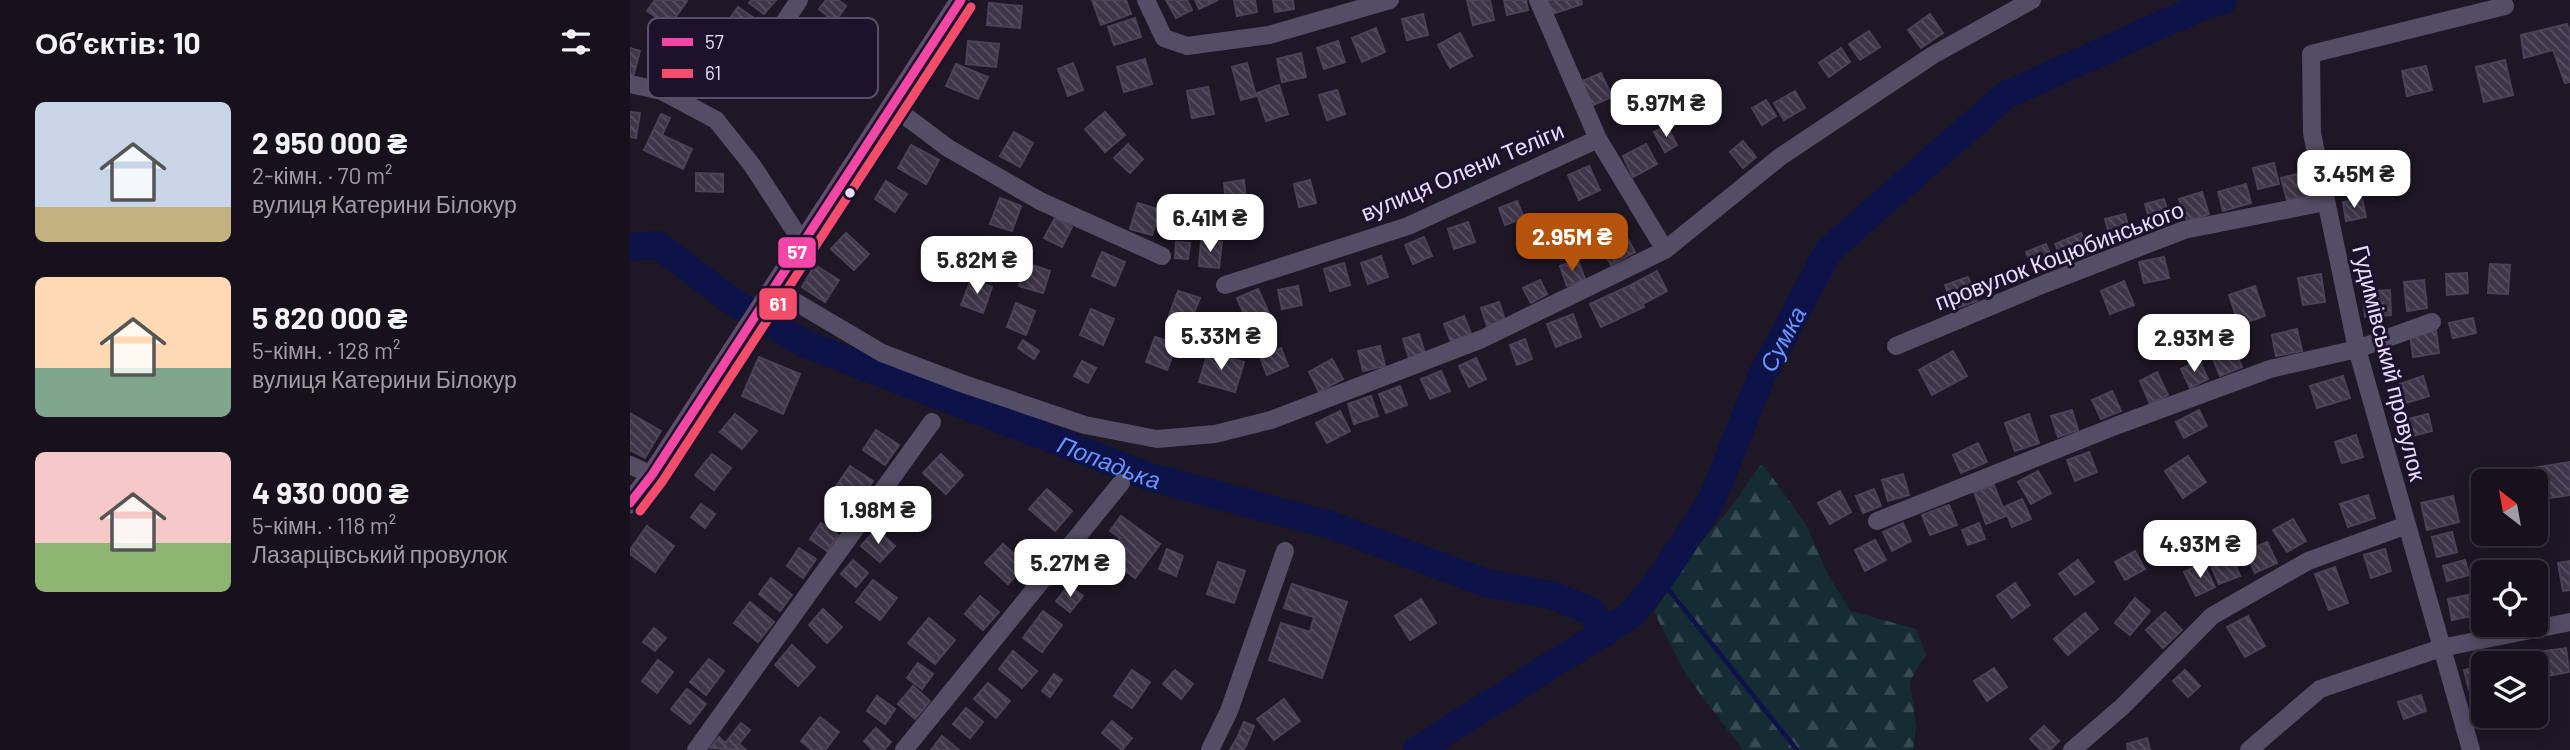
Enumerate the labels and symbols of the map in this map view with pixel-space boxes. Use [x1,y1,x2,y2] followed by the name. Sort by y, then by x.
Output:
[648,18,878,98] legend
[705,30,724,53] text: 57
[705,61,721,84] text: 61
[1601,80,1731,139] pin: 5.97M ₴
[1356,116,1568,226] street label: вулиця Олени Теліги
[2289,150,2419,210] pin: 3.45M ₴
[843,186,857,200] unlabelled marker
[1145,194,1275,254] pin: 6.41M ₴
[1931,195,2187,315] street label: провулок Коцюбинського
[1507,214,1637,273] pin: 2.95M ₴
[777,236,817,269] line badge: 57
[912,236,1042,296] pin: 5.82M ₴
[787,240,807,263] text: 57
[2347,242,2433,485] street label: Гудимівський провулок
[758,287,798,321] line badge: 61
[770,292,786,315] text: 61
[1752,301,1811,376] water label: Сумка
[1156,312,1286,372] pin: 5.33M ₴
[2129,314,2259,374] pin: 2.93M ₴
[1054,428,1164,494] water label: Попадька
[2471,469,2548,546] north arrow
[813,486,943,546] pin: 1.98M ₴
[2135,520,2265,580] pin: 4.93M ₴
[1005,540,1135,599] pin: 5.27M ₴

